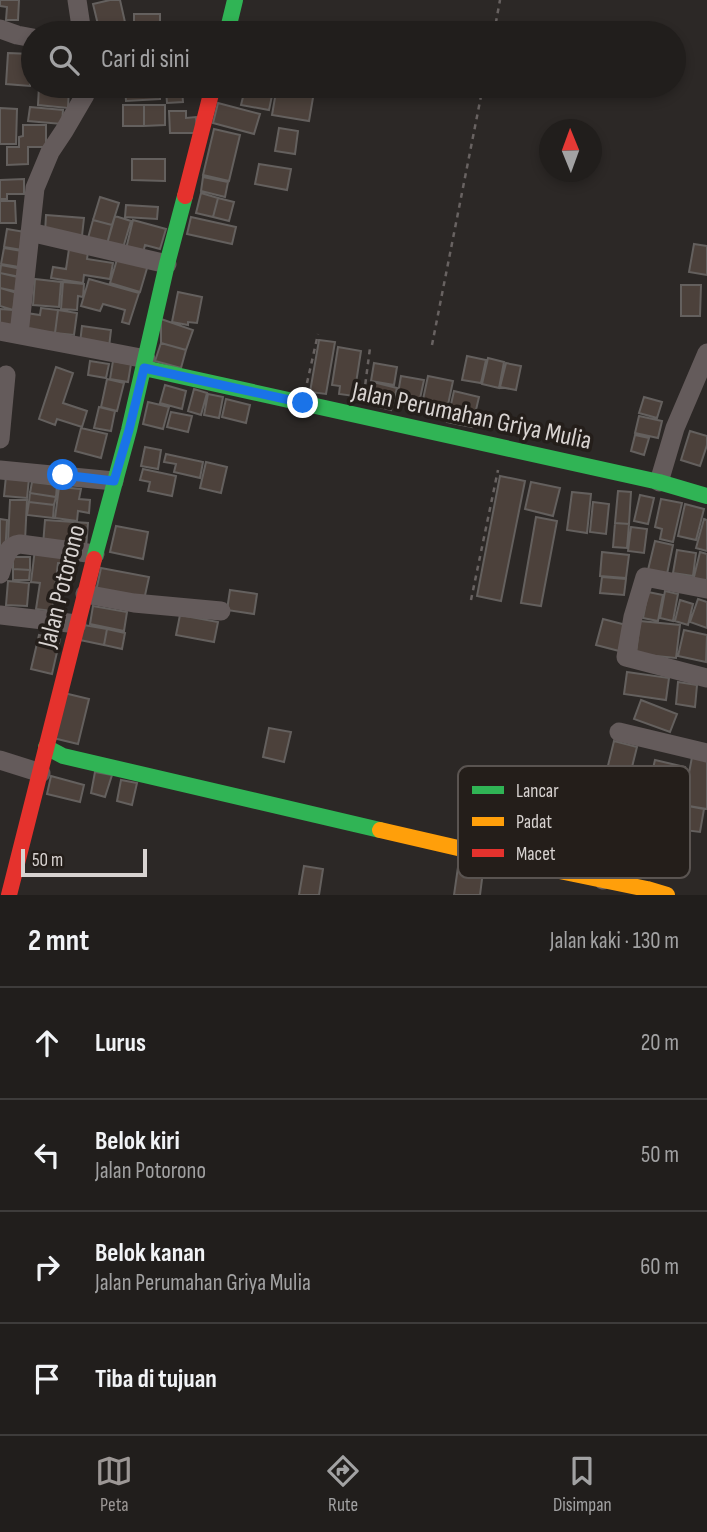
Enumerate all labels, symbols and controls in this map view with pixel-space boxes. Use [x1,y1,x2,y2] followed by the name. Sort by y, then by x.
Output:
[21,21,686,98] search box
[45,41,83,79] icon: search
[101,44,190,75] text: Cari di sini
[539,119,602,182] north arrow
[348,376,594,457] street label: Jalan Perumahan Griya Mulia
[287,387,318,418] route end
[47,459,78,490] route start
[32,522,93,652] street label: Jalan Potorono
[458,766,690,878] legend
[516,780,559,803] text: Lancar
[516,811,552,834] text: Padat
[516,843,556,866] text: Macet
[21,846,147,878] scale bar
[32,849,63,872] text: 50 m
[28,923,89,959] text: 2 mnt
[550,927,679,955] text: Jalan kaki · 130 m
[28,1024,66,1062] icon: ahead
[95,1028,146,1059] text: Lurus
[641,1029,679,1057] text: 20 m
[95,1126,180,1157] text: Belok kiri
[28,1136,66,1174] icon: left
[641,1141,679,1169] text: 50 m
[95,1157,206,1185] text: Jalan Potorono
[95,1238,205,1269] text: Belok kanan
[28,1248,66,1286] icon: right
[640,1253,679,1281] text: 60 m
[95,1269,311,1297] text: Jalan Perumahan Griya Mulia
[28,1360,66,1398] icon: arrive
[95,1364,217,1395] text: Tiba di tujuan
[95,1452,133,1517] tab: Peta
[324,1452,362,1517] tab: Rute
[553,1452,612,1517] tab: Disimpan

